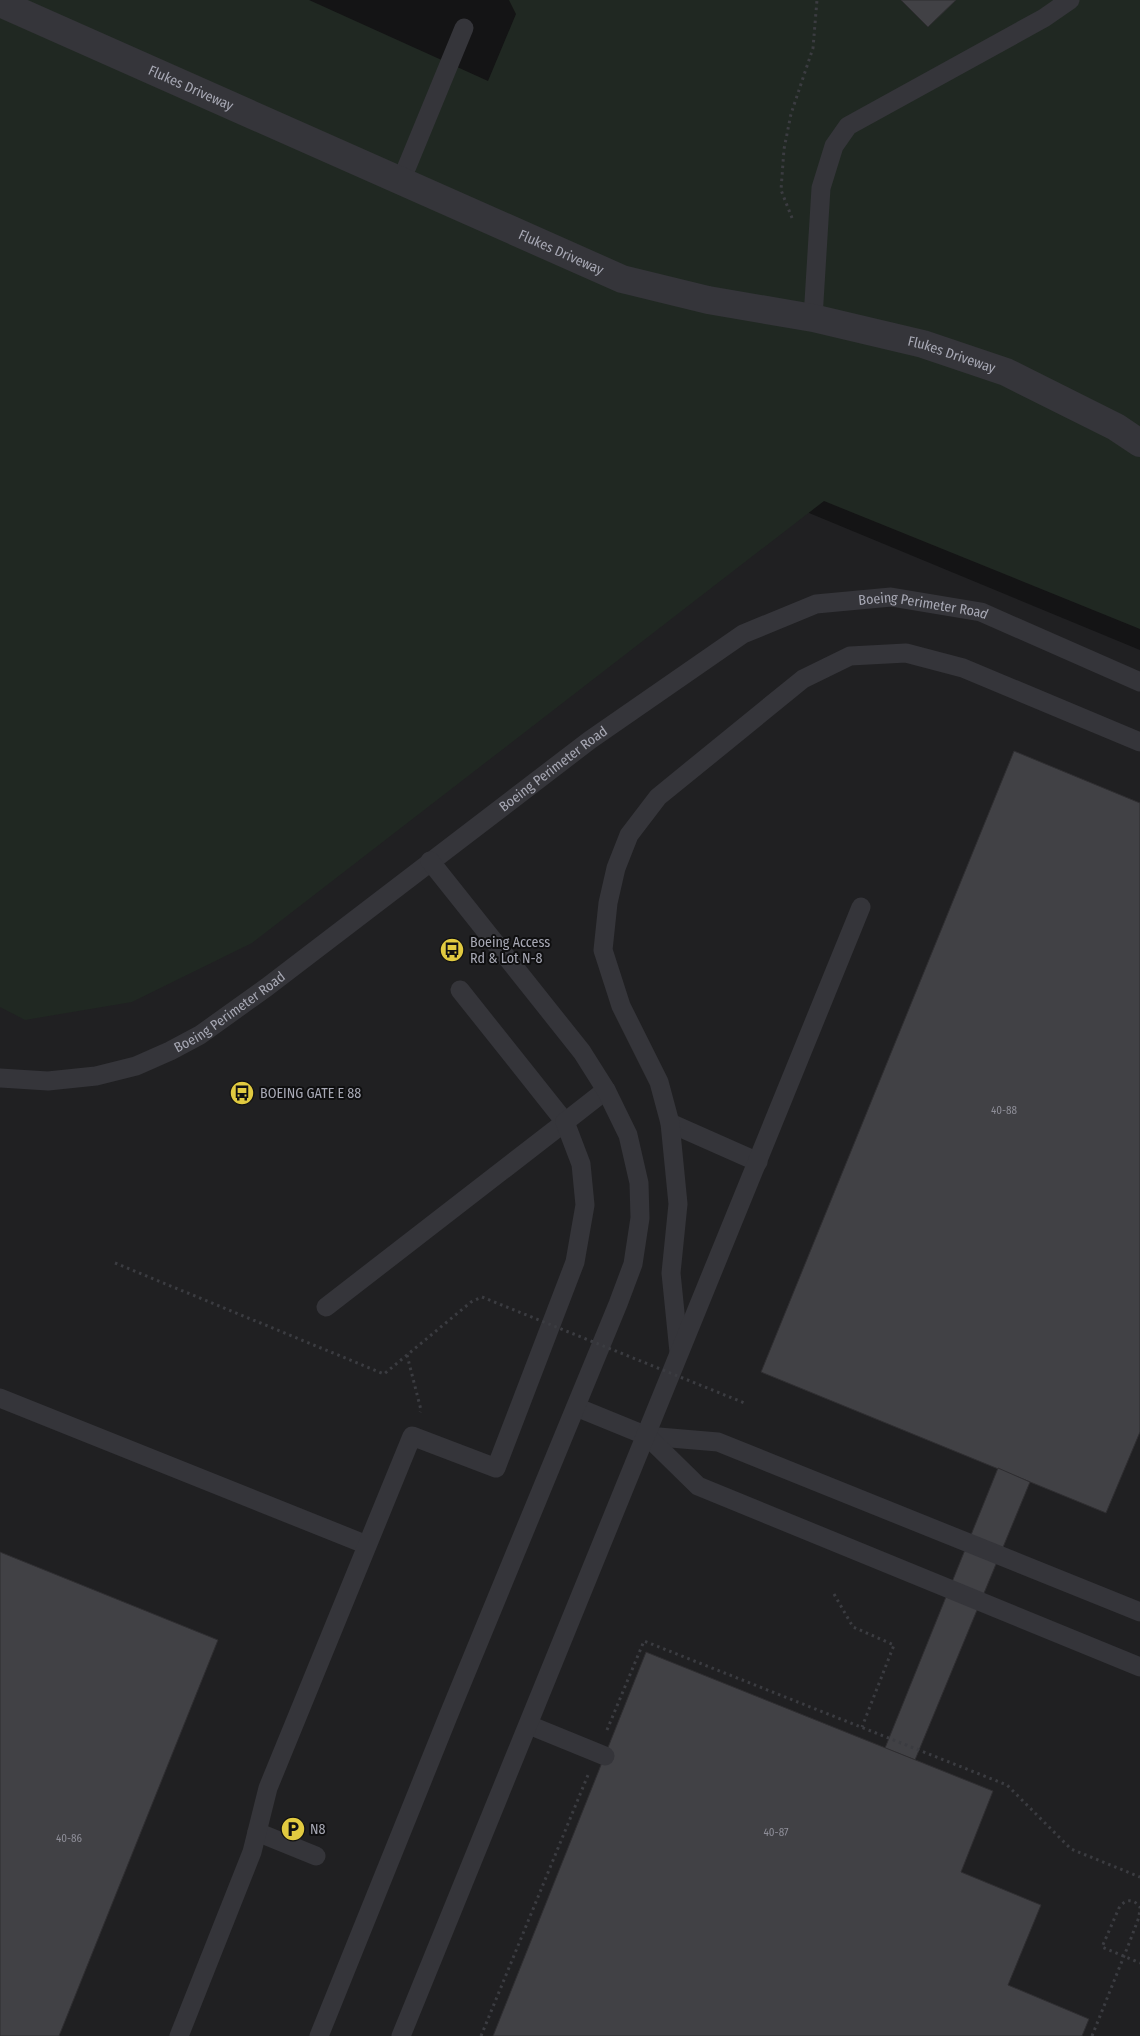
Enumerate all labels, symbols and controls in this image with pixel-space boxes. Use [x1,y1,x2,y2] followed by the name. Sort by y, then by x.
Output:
[146,62,237,115] street label: Flukes Driveway
[516,226,607,279] street label: Flukes Driveway
[906,333,998,377] street label: Flukes Driveway
[858,589,991,623] street label: Boeing Perimeter Road
[496,723,611,815] street label: Boeing Perimeter Road
[470,934,550,967] place label: Boeing Access Rd & Lot N-8
[439,937,465,963] bus stop icon: Boeing Access Rd & Lot N-8
[171,968,289,1056] street label: Boeing Perimeter Road
[229,1080,255,1106] bus stop icon: BOEING GATE E 88
[260,1085,361,1102] place label: BOEING GATE E 88
[991,1104,1018,1117] house number: 40-88
[280,1816,306,1842] parking icon: N8
[310,1821,326,1838] place label: N8
[764,1826,789,1839] house number: 40-87
[56,1832,83,1845] house number: 40-86

